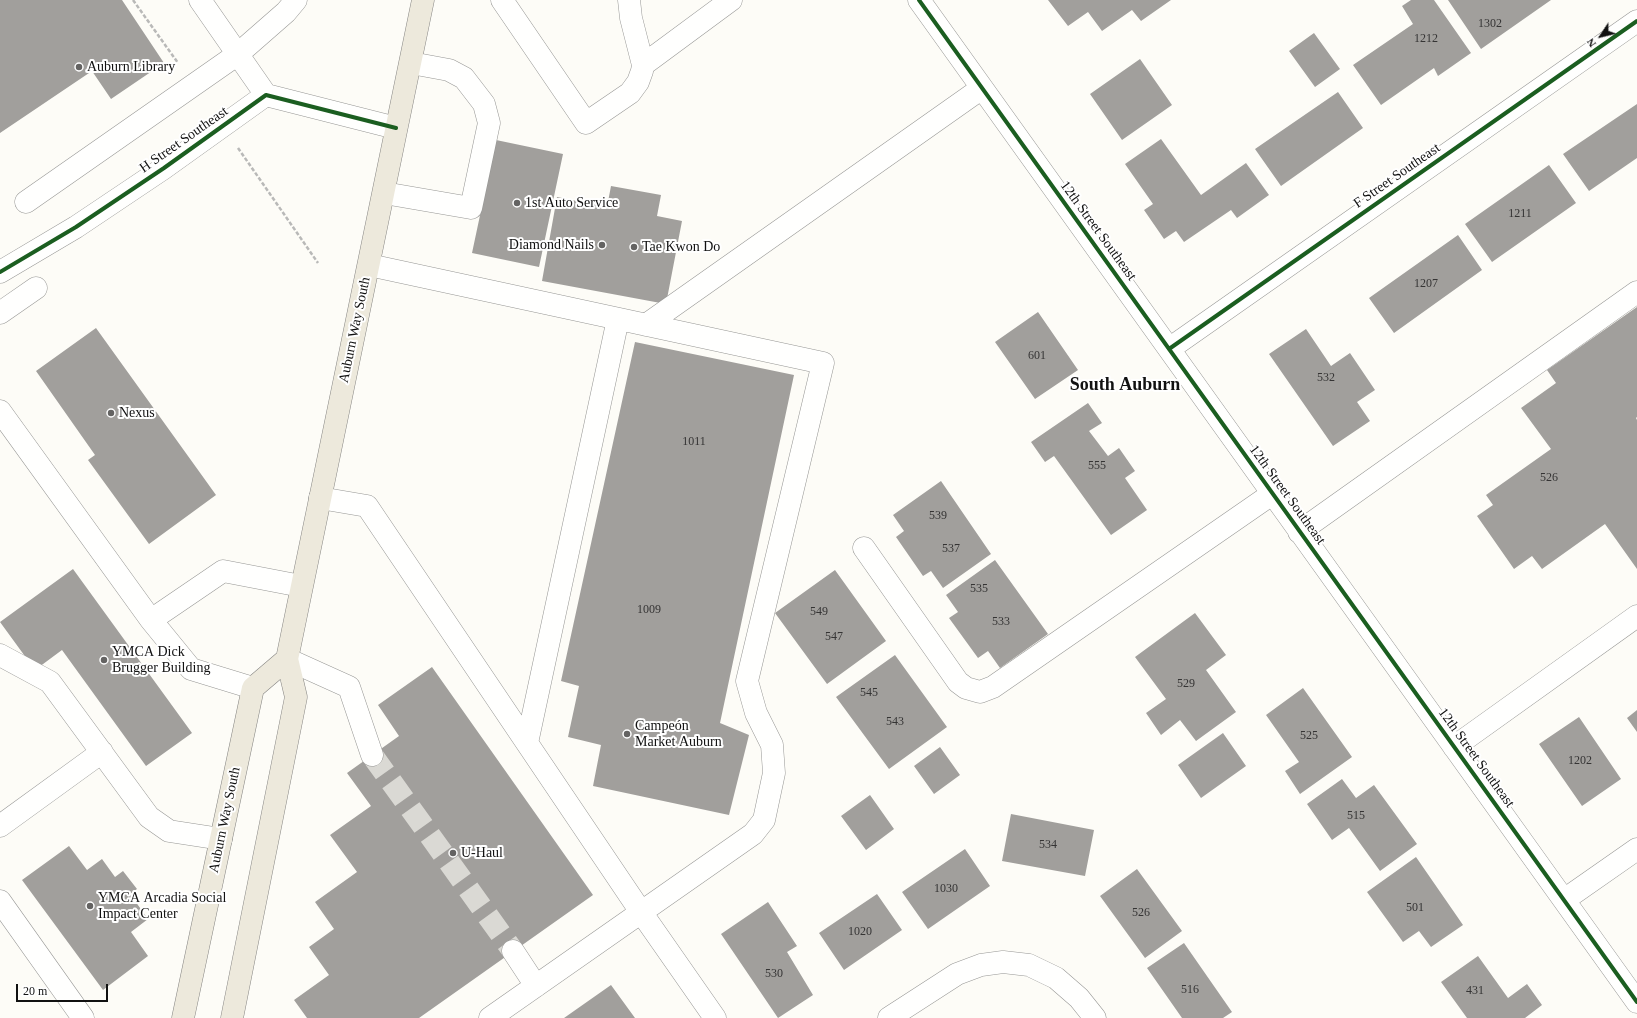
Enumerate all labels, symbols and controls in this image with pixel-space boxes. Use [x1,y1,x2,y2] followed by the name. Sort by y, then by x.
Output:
[1581,16,1621,56] north arrow
[1478,17,1502,31] house number: 1302
[1414,32,1438,46] house number: 1212
[1584,36,1598,50] text: N
[87,59,175,75] place label: Auburn Library
[74,62,84,72] marker: Auburn Library
[137,103,231,177] street label: H Street Southeast
[1350,140,1444,212] street label: F Street Southeast
[1056,178,1140,284] street label: 12th Street Southeast
[525,195,618,211] place label: 1st Auto Service
[512,198,522,208] marker: 1st Auto Service
[1508,207,1532,221] house number: 1211
[509,237,594,253] place label: Diamond Nails
[642,239,720,255] place label: Tae Kwon Do
[597,240,607,250] marker: Diamond Nails
[629,242,639,252] marker: Tae Kwon Do
[336,276,374,384] street label: Auburn Way South
[1414,277,1438,291] house number: 1207
[1028,349,1046,363] house number: 601
[1317,371,1335,385] house number: 532
[1070,374,1180,396] district label: South Auburn
[119,405,155,421] place label: Nexus
[106,408,116,418] marker: Nexus
[682,435,706,449] house number: 1011
[1245,442,1329,548] street label: 12th Street Southeast
[1088,459,1106,473] house number: 555
[1540,471,1558,485] house number: 526
[929,509,947,523] house number: 539
[942,542,960,556] house number: 537
[970,582,988,596] house number: 535
[637,603,661,617] house number: 1009
[810,605,828,619] house number: 549
[992,615,1010,629] house number: 533
[825,630,843,644] house number: 547
[112,644,210,676] place label: YMCA Dick Brugger Building
[99,655,109,665] marker: YMCA Dick Brugger Building
[1177,677,1195,691] house number: 529
[860,686,878,700] house number: 545
[1434,705,1518,811] street label: 12th Street Southeast
[886,715,904,729] house number: 543
[635,718,722,750] place label: Campeón Market Auburn
[622,729,632,739] marker: Campeón Market Auburn
[1300,729,1318,743] house number: 525
[1568,754,1592,768] house number: 1202
[206,766,244,874] street label: Auburn Way South
[1347,809,1365,823] house number: 515
[1039,838,1057,852] house number: 534
[461,845,503,861] place label: U-Haul
[448,848,458,858] marker: U-Haul
[934,882,958,896] house number: 1030
[98,890,226,922] place label: YMCA Arcadia Social Impact Center
[85,901,95,911] marker: YMCA Arcadia Social Impact Center
[1406,901,1424,915] house number: 501
[1132,906,1150,920] house number: 526
[848,925,872,939] house number: 1020
[765,967,783,981] house number: 530
[18,976,110,1002] scale bar
[1181,983,1199,997] house number: 516
[23,984,47,998] text: 20 m
[1466,984,1484,998] house number: 431

